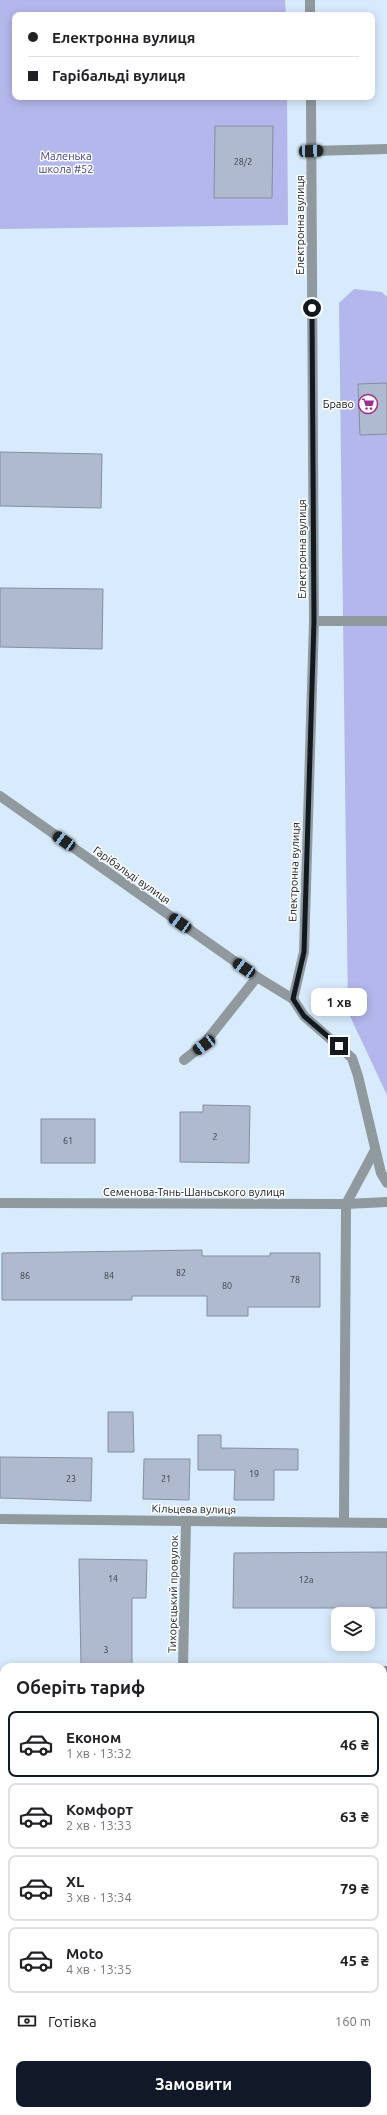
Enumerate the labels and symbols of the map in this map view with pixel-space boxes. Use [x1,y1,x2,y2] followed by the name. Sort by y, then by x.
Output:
[299,145,323,157] car
[38,150,94,175] park label: Маленька школа #52
[234,157,252,167] house number: 28/2
[294,175,306,275] street label: Електронна вулиця
[303,299,321,317] route start
[357,393,379,415] supermarket icon: Браво
[323,398,354,410] place label: Браво
[296,499,308,599] street label: Електронна вулиця
[286,822,302,922] street label: Електронна вулиця
[51,829,77,853] car
[91,844,173,906] street label: Гарібальді вулиця
[167,911,193,935] car
[231,956,257,980] car
[311,988,367,1016] callout: 1 хв
[191,1033,217,1057] car
[330,1037,348,1055] route end
[212,1132,218,1142] house number: 2
[63,1136,73,1146] house number: 61
[103,1186,285,1198] street label: Семенова-Тянь-Шаньського вулиця
[176,1268,186,1278] house number: 82
[20,1271,30,1281] house number: 86
[104,1271,114,1281] house number: 84
[290,1275,300,1285] house number: 78
[222,1281,232,1291] house number: 80
[249,1469,259,1479] house number: 19
[66,1474,76,1484] house number: 23
[161,1474,171,1484] house number: 21
[152,1502,236,1516] street label: Кільцева вулиця
[166,1535,180,1653] street label: Тихорєцький провулок
[108,1574,118,1584] house number: 14
[299,1575,313,1585] house number: 12а
[103,1645,109,1655] house number: 3

